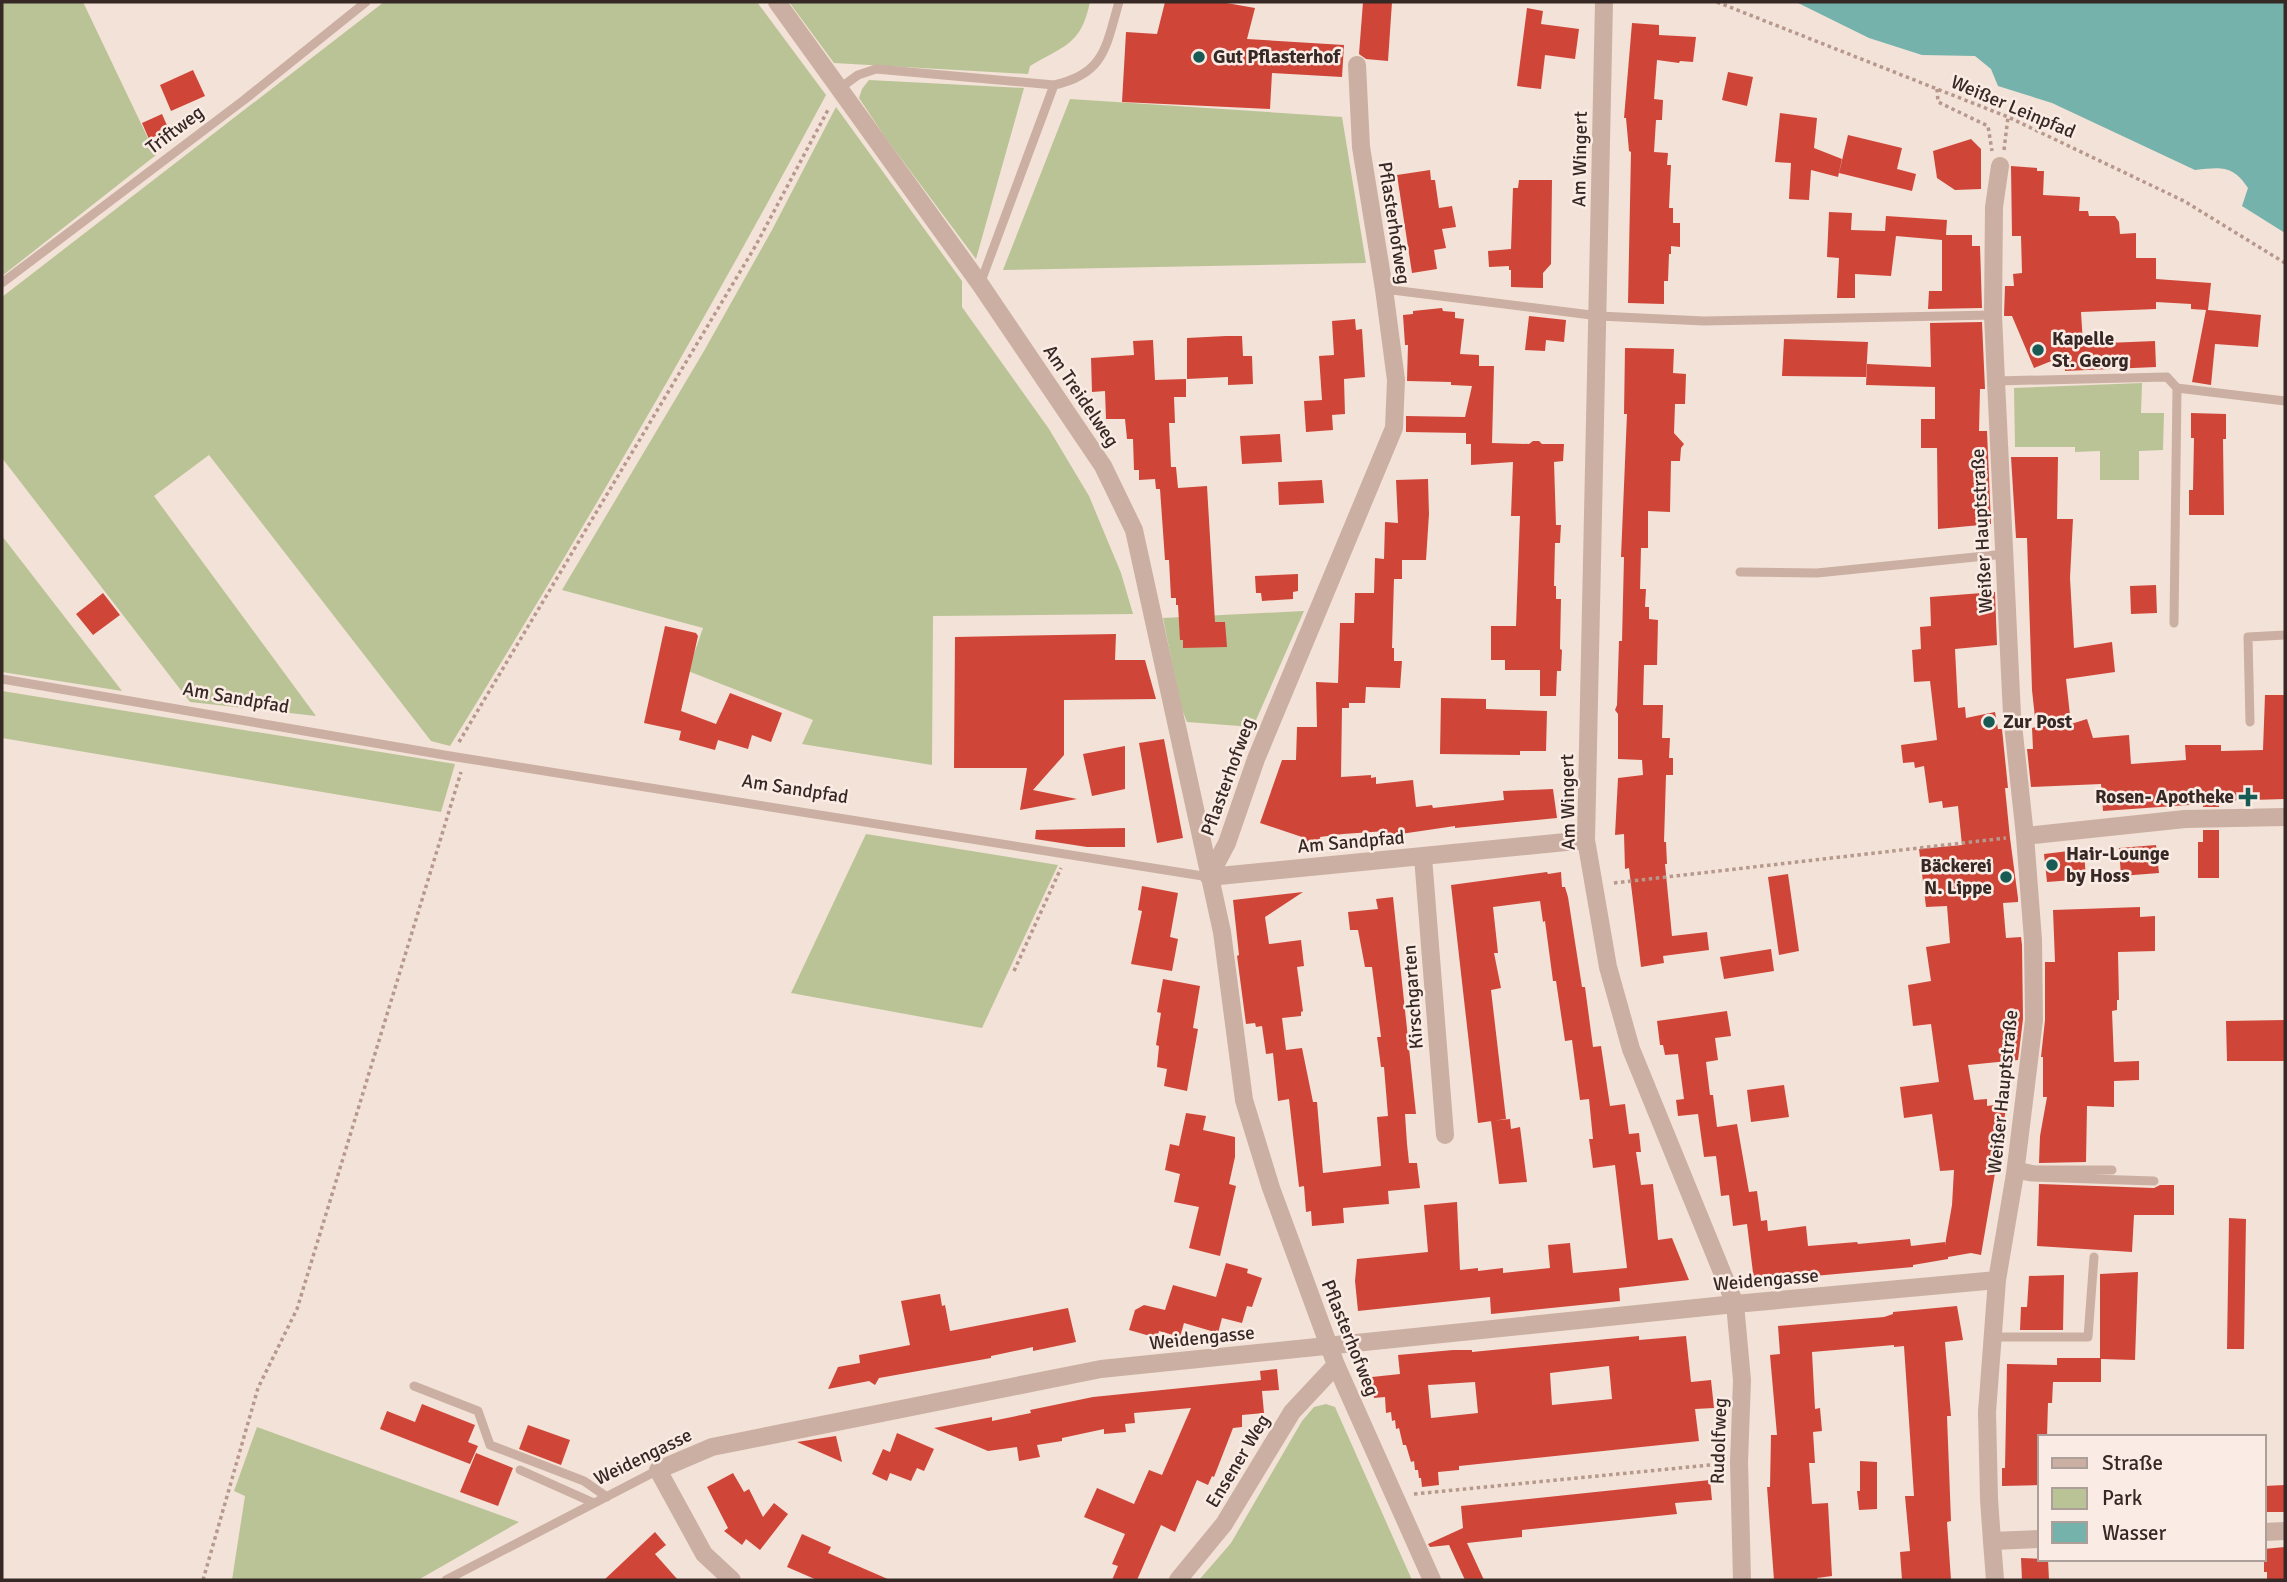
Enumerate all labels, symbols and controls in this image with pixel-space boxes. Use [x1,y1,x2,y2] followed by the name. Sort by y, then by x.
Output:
[1213,45,1341,69] place label: Gut Pflasterhof
[1191,49,1207,65] marker: Gut Pflasterhof
[1947,70,2079,144] street label: Weißer Leinpfad
[141,100,209,160] street label: Triftweg
[1567,110,1593,207] street label: Am Wingert
[1372,160,1416,286] street label: Pflasterhofweg
[2052,327,2129,373] place label: Kapelle St. Georg
[1038,340,1124,452] street label: Am Treidelweg
[2030,342,2046,358] marker: Kapelle St. Georg
[1966,448,1998,614] street label: Weißer Hauptstraße
[181,677,291,719] street label: Am Sandpfad
[2003,710,2072,734] place label: Zur Post
[1981,714,1997,730] marker: Zur Post
[1196,715,1260,839] street label: Pflasterhofweg
[1555,753,1581,850] street label: Am Wingert
[740,769,850,809] street label: Am Sandpfad
[2095,785,2234,809] place label: Rosen- Apotheke
[2240,789,2256,805] marker: Rosen- Apotheke
[1296,825,1406,859] street label: Am Sandpfad
[2066,842,2169,888] place label: Hair-Lounge by Hoss
[1920,854,1992,900] place label: Bäckerei N. Lippe
[2044,857,2060,873] marker: Hair-Lounge by Hoss
[1998,869,2014,885] marker: Bäckerei N. Lippe
[1397,944,1429,1050] street label: Kirschgarten
[1982,1009,2024,1175] street label: Weißer Hauptstraße
[1712,1263,1820,1297] street label: Weidengasse
[1316,1276,1384,1400] street label: Pflasterhofweg
[1148,1321,1256,1355] street label: Weidengasse
[1705,1397,1733,1485] street label: Rudolfweg
[1201,1410,1275,1512] street label: Ensener Weg
[590,1423,696,1491] street label: Weidengasse
[2038,1435,2266,1561] legend
[2102,1450,2163,1476] text: Straße
[2102,1485,2143,1511] text: Park
[2102,1520,2167,1546] text: Wasser

